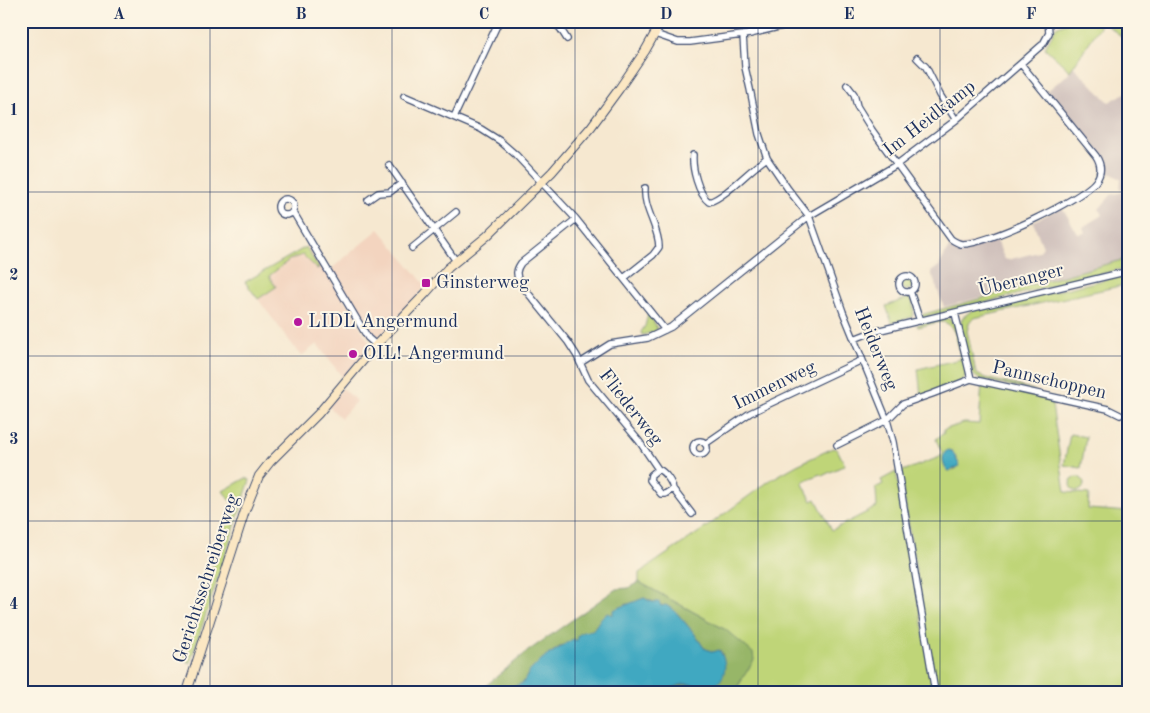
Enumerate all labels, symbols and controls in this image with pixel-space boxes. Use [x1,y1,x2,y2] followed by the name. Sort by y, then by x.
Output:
[113,7,125,23] text: A
[295,7,307,23] text: B
[479,7,489,23] text: C
[660,7,672,23] text: D
[843,7,855,23] text: E
[1026,7,1037,23] text: F
[880,77,980,161] street label: Im Heidkamp
[9,103,19,119] text: 1
[975,257,1066,301] street label: Überanger
[9,268,19,284] text: 2
[436,274,530,293] place label: Ginsterweg
[420,277,432,289] marker: Ginsterweg
[850,305,901,394] street label: Heiderweg
[308,313,458,332] place label: LIDL Angermund
[292,316,304,328] marker: LIDL Angermund
[363,345,504,364] place label: OIL! Angermund
[347,348,359,360] marker: OIL! Angermund
[731,358,820,414] street label: Immenweg
[990,359,1108,403] street label: Pannschoppen
[594,366,666,450] street label: Fliederweg
[9,432,19,448] text: 3
[171,491,244,666] street label: Gerichtsschreiberweg
[9,597,19,613] text: 4

